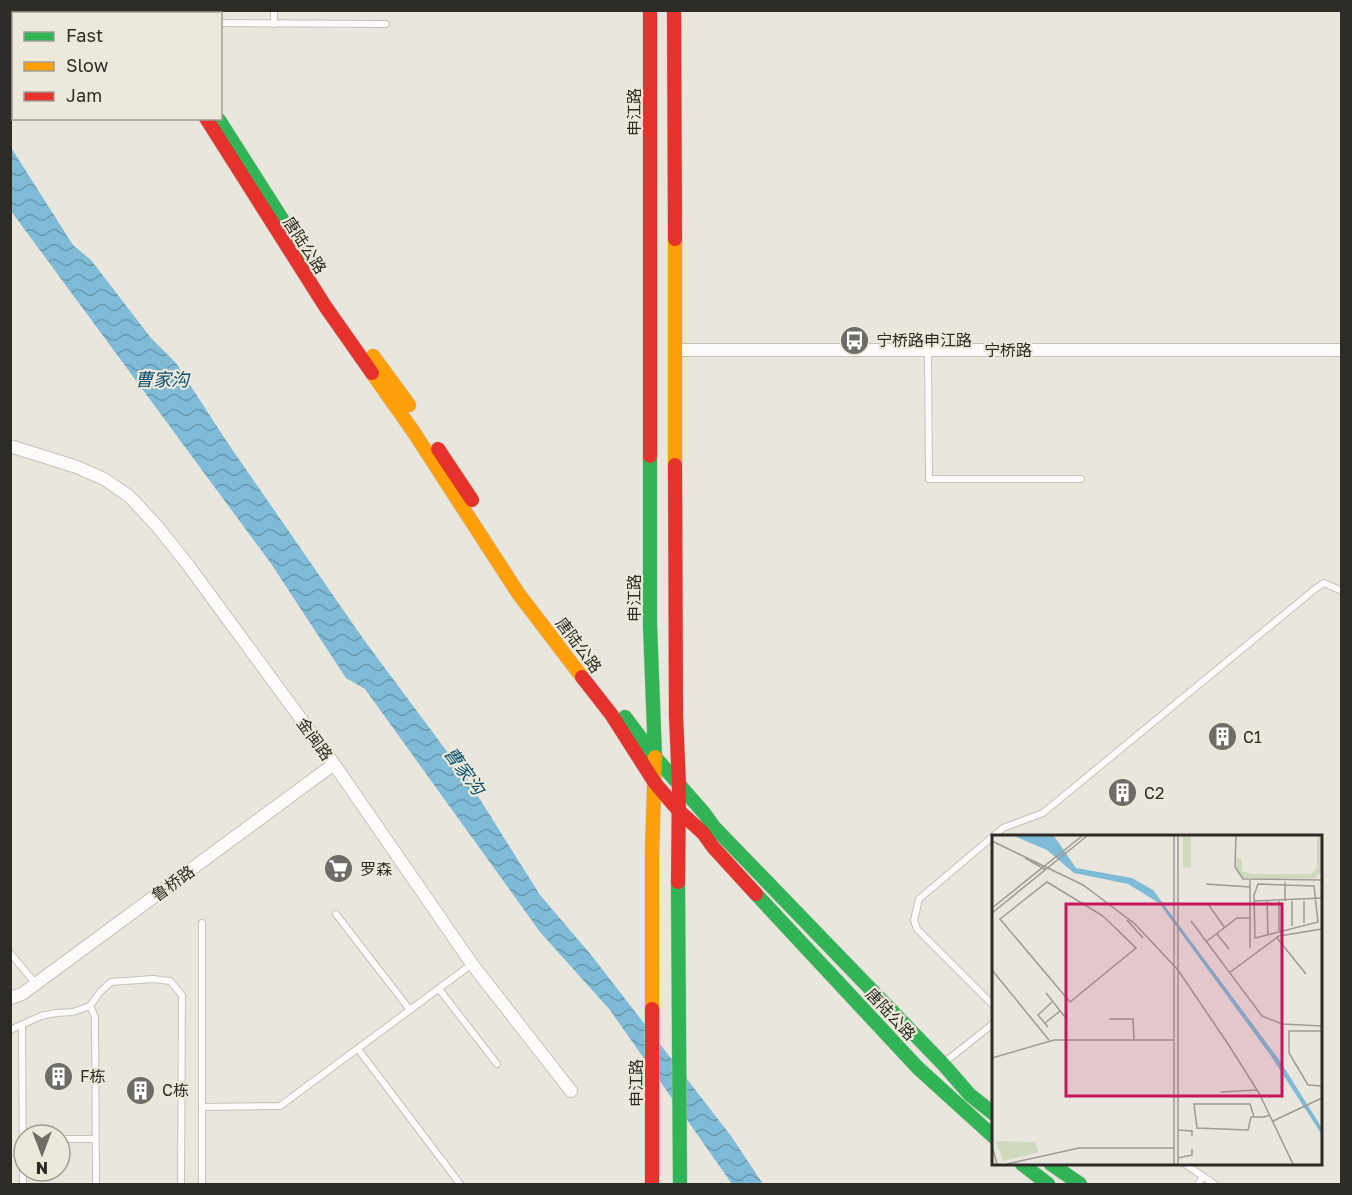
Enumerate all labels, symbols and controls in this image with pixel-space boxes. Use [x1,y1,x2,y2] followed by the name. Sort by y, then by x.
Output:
[12,12,222,120] legend
[66,24,103,46] text: Fast
[66,54,109,76] text: Slow
[66,84,102,106] text: Jam
[624,88,644,136] street label: 申江路
[279,213,331,277] street label: 唐陆公路
[839,324,871,356] bus stop icon: 宁桥路申江路
[876,330,972,350] place label: 宁桥路申江路
[984,340,1032,360] street label: 宁桥路
[135,368,191,390] water label: 曹家沟
[624,574,644,622] street label: 申江路
[552,613,606,677] street label: 唐陆公路
[293,714,337,764] street label: 金闽路
[1206,721,1238,753] building icon: C1
[1243,727,1262,747] place label: C1
[440,742,491,800] water label: 曹家沟
[1107,777,1139,809] building icon: C2
[1144,783,1164,803] place label: C2
[992,835,1322,1165] inset map
[323,853,355,885] supermarket icon: 罗森
[360,859,392,879] place label: 罗森
[148,861,198,905] street label: 鲁桥路
[862,984,920,1044] street label: 唐陆公路
[626,1059,646,1107] street label: 申江路
[43,1060,75,1092] building icon: F栋
[80,1066,106,1086] place label: F栋
[125,1074,157,1106] building icon: C栋
[162,1080,189,1100] place label: C栋
[12,1123,72,1183] north arrow
[36,1158,48,1178] text: N

